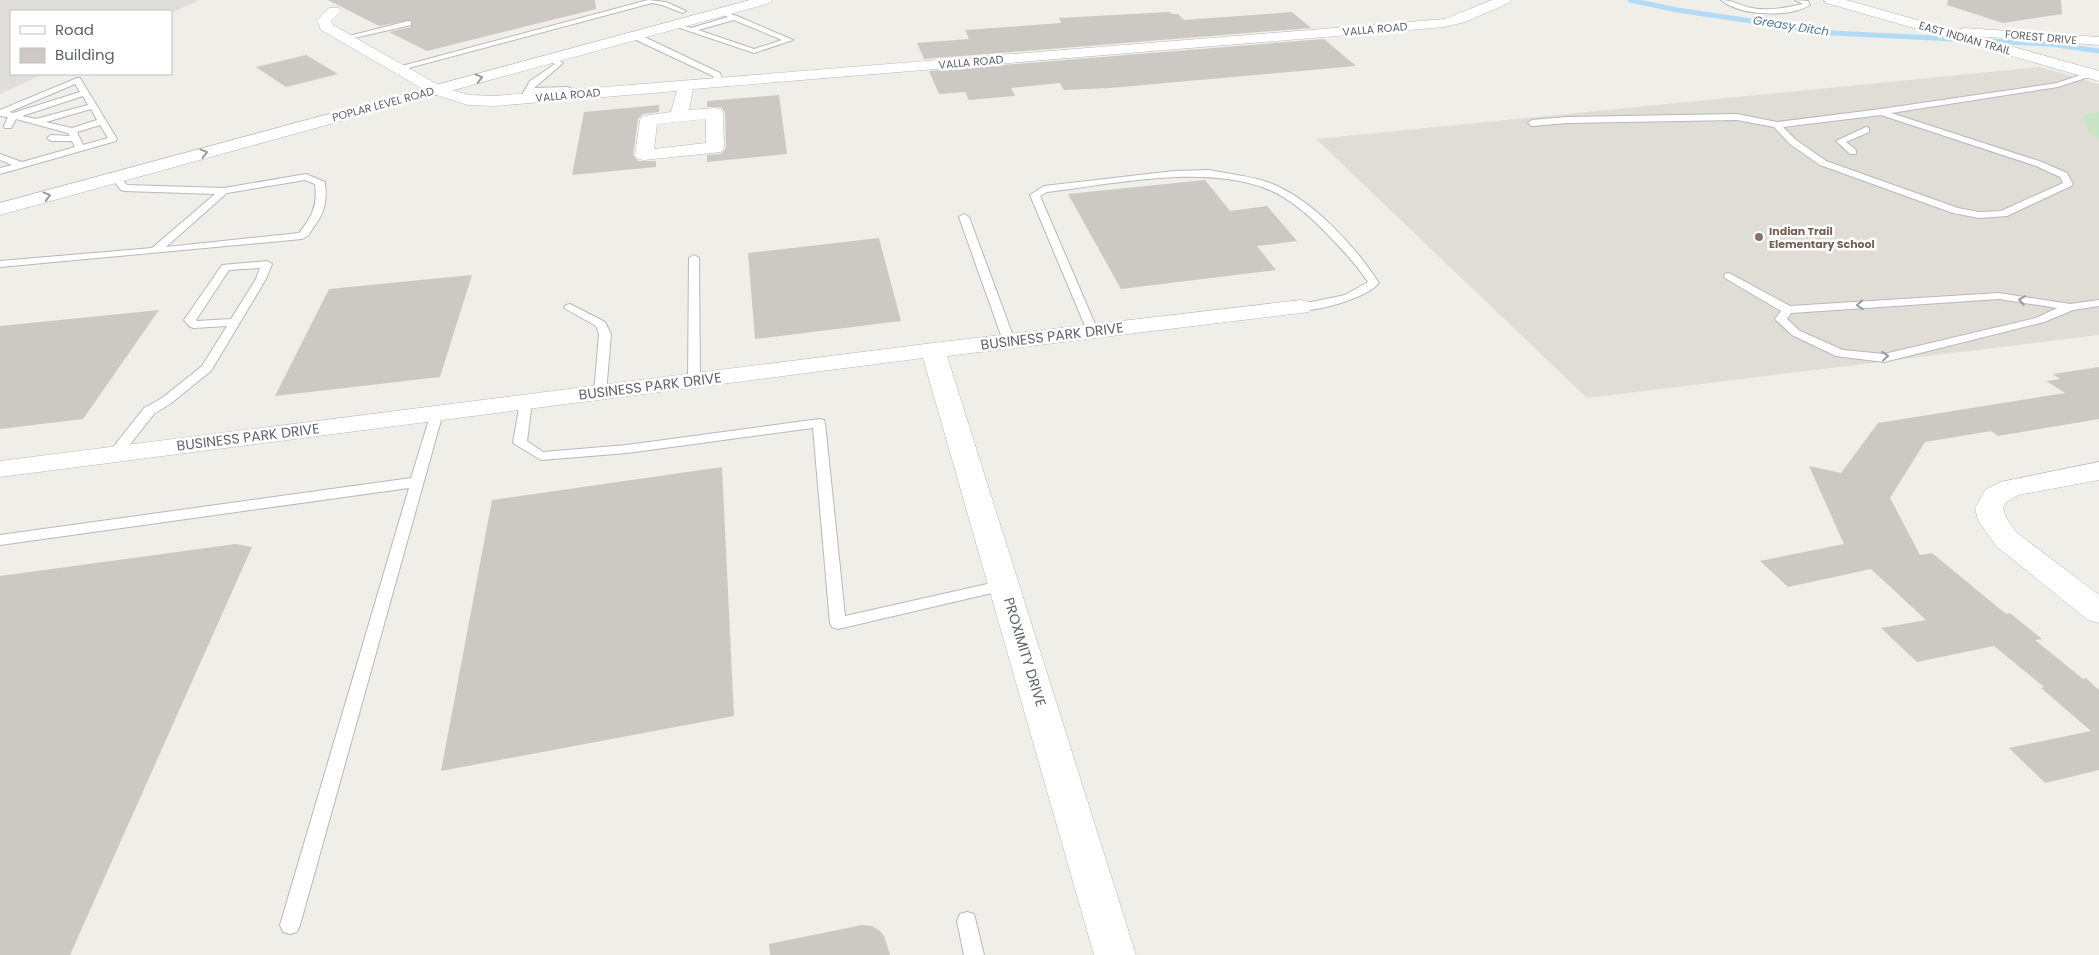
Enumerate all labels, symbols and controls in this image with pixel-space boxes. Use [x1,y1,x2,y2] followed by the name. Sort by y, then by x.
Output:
[10,10,172,75] legend
[1752,11,1830,40] water label: Greasy Ditch
[1917,17,2013,59] street label: EAST INDIAN TRAIL
[1342,18,1408,40] street label: VALLA ROAD
[55,19,94,40] text: Road
[2004,26,2078,48] street label: FOREST DRIVE
[55,44,115,65] text: Building
[938,51,1004,73] street label: VALLA ROAD
[474,73,483,84] one-way arrow
[330,83,436,125] street label: POPLAR LEVEL ROAD
[535,84,601,106] street label: VALLA ROAD
[199,148,208,159] one-way arrow
[42,191,51,201] one-way arrow
[1769,223,1875,252] place label: Indian Trail Elementary School
[1753,231,1765,243] marker: Indian Trail Elementary School
[2017,295,2026,305] one-way arrow
[1855,300,1863,311] one-way arrow
[980,317,1124,355] street label: BUSINESS PARK DRIVE
[1882,351,1890,362] one-way arrow
[578,367,722,405] street label: BUSINESS PARK DRIVE
[176,418,320,456] street label: BUSINESS PARK DRIVE
[999,595,1051,709] street label: PROXIMITY DRIVE

